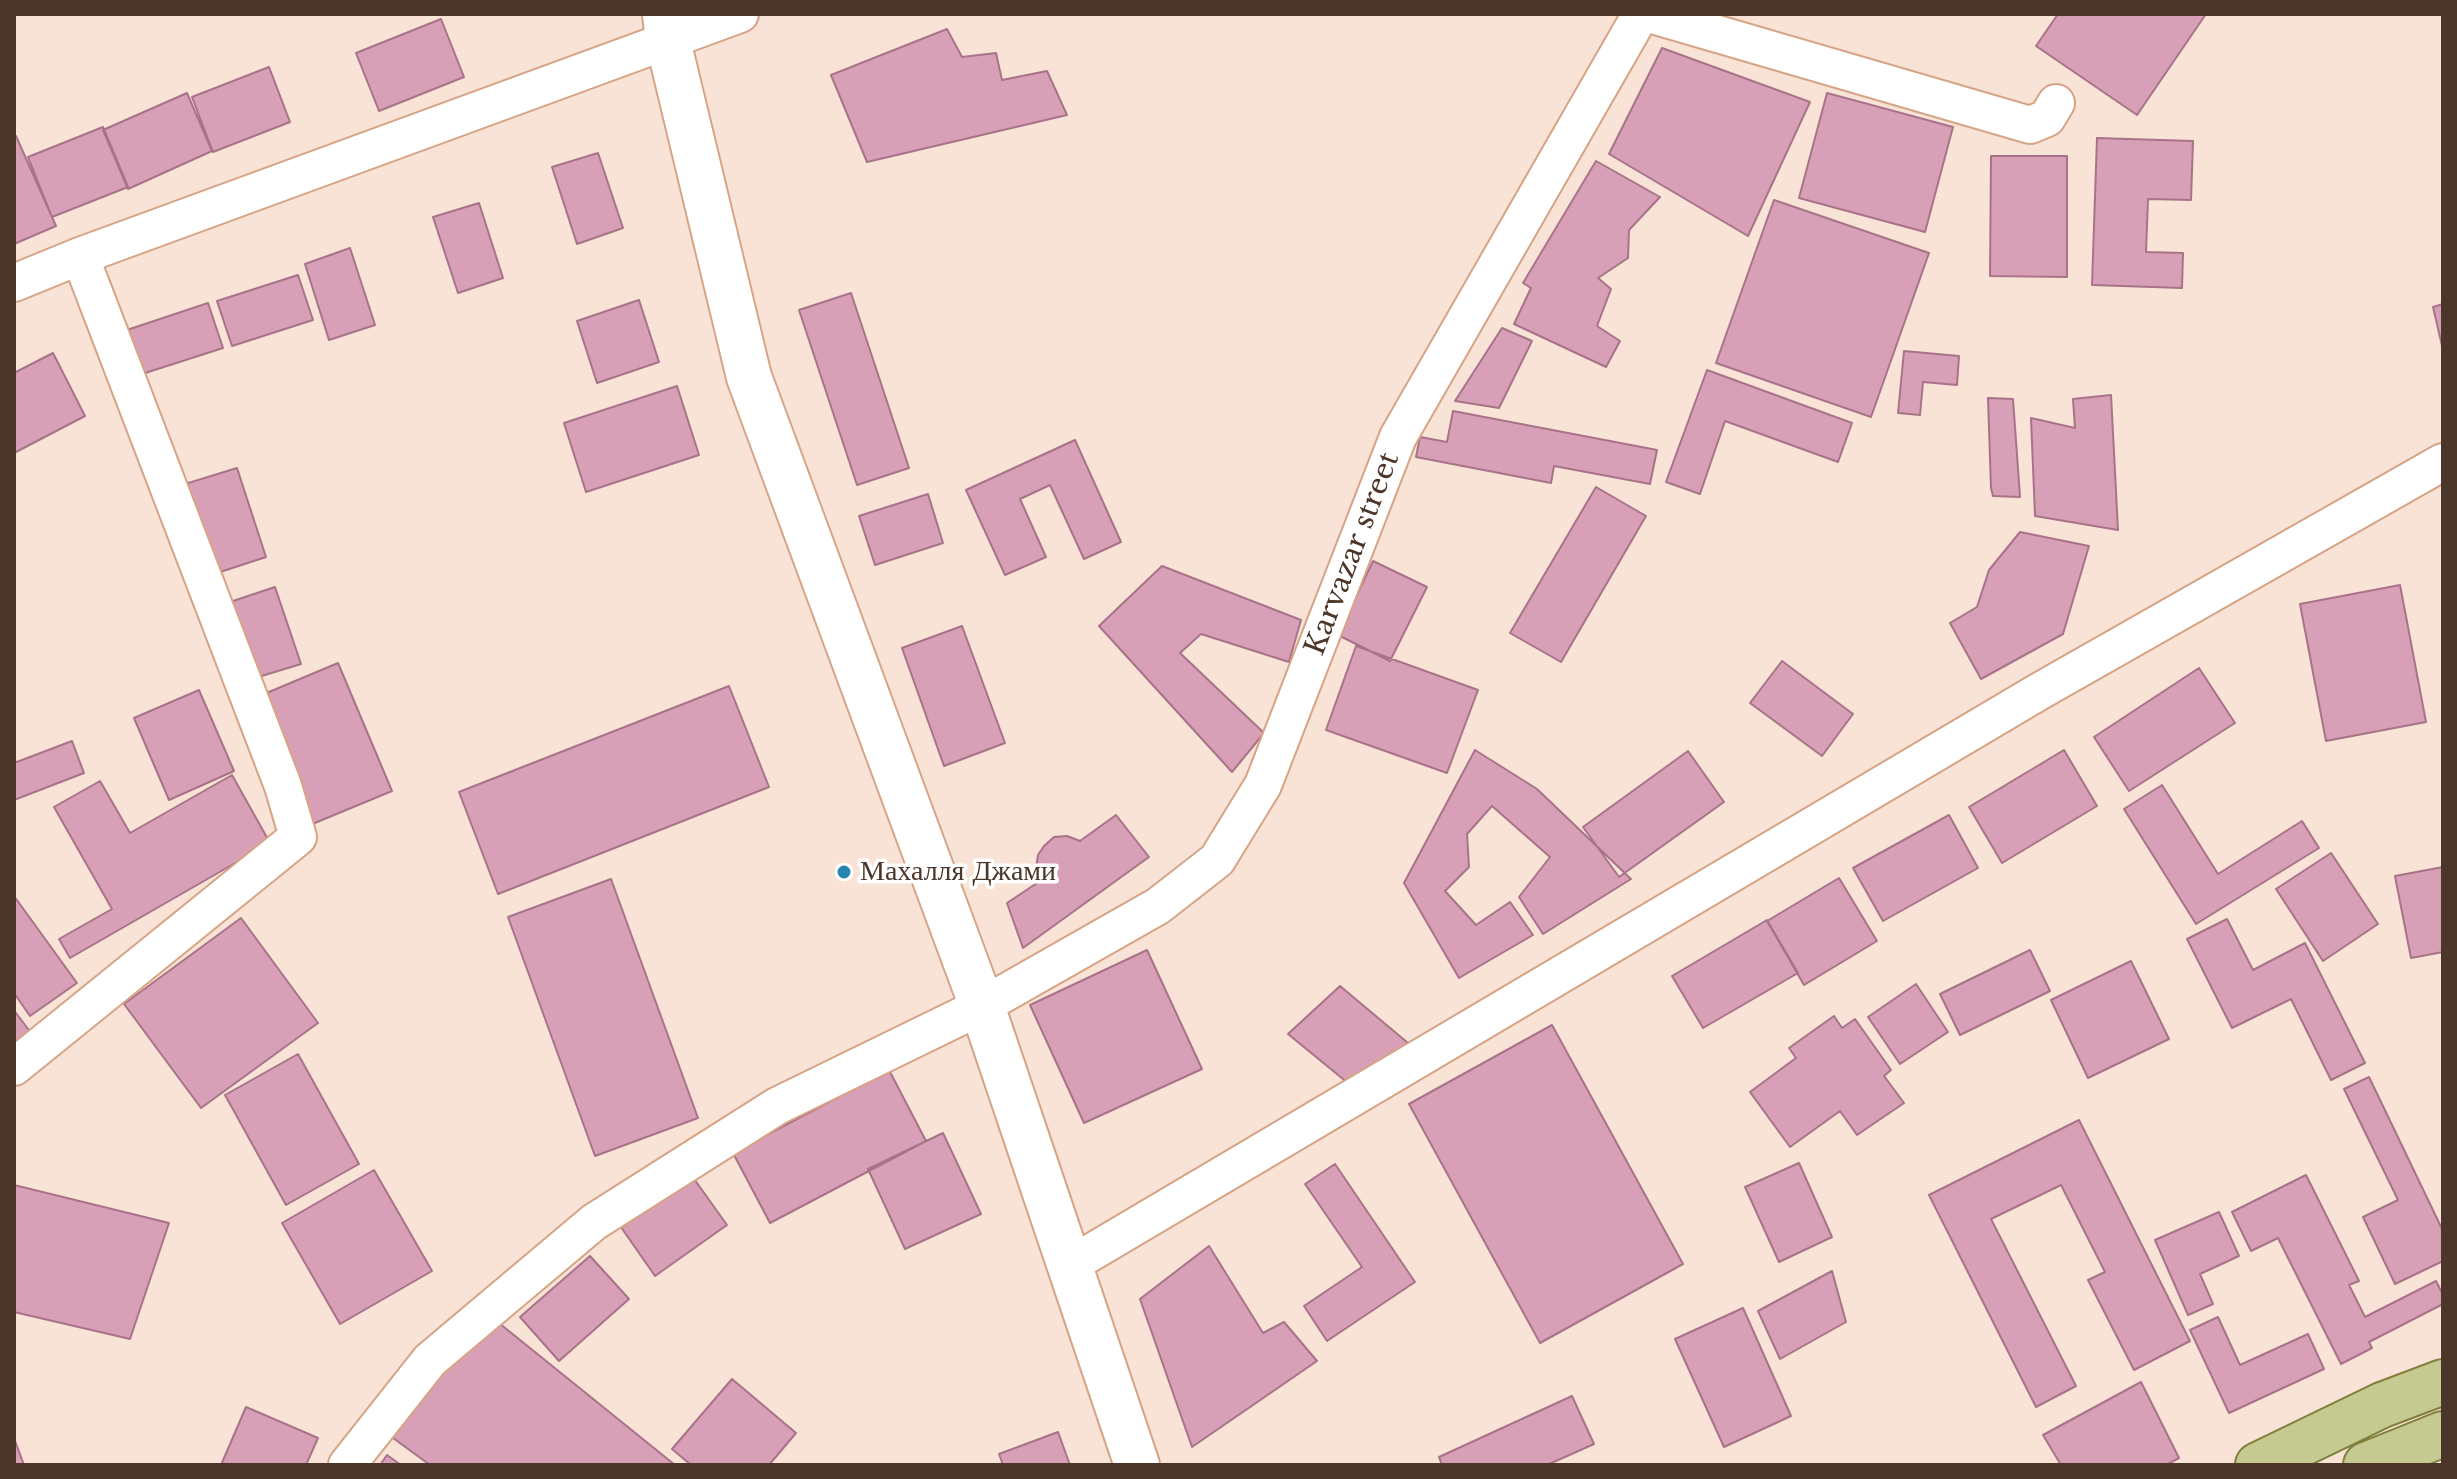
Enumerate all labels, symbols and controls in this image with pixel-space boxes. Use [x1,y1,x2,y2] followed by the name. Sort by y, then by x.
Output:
[1299,448,1407,660] street label: Karvazar street
[860,855,1056,889] place label: Махалля Джами
[835,863,853,881] marker: Махалля Джами

